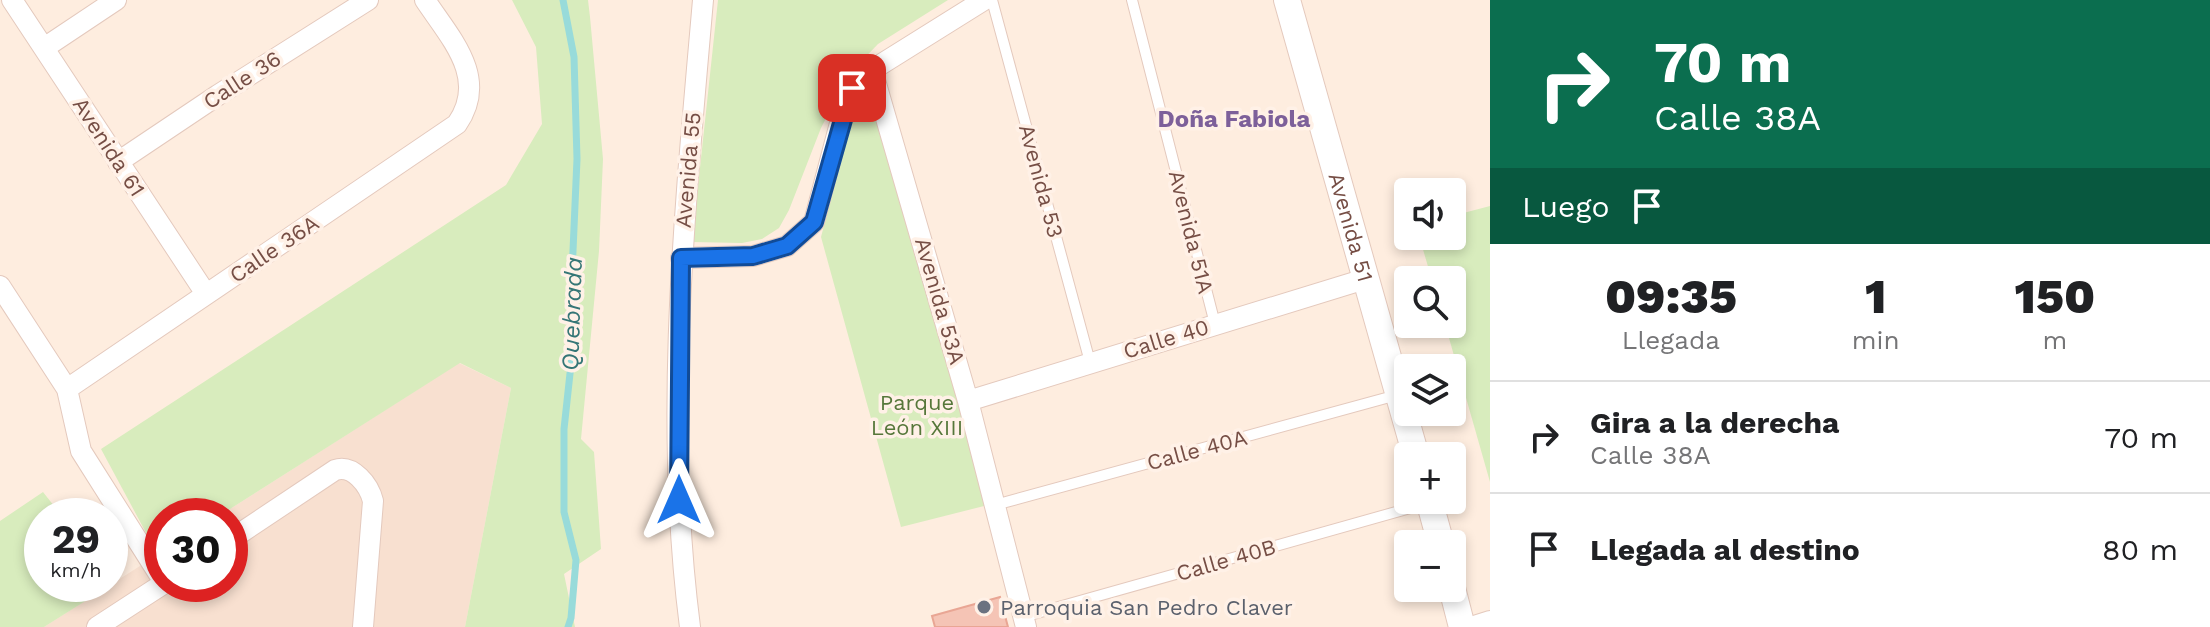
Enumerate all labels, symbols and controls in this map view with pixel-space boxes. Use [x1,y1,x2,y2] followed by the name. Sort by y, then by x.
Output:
[1654,30,1791,96] text: 70 m
[1522,32,1626,136] icon: right
[199,46,285,114] street label: Calle 36
[818,54,886,122] pin
[830,66,874,110] icon: arrive
[68,93,150,201] street label: Avenida 61
[1654,97,1821,139] text: Calle 38A
[1158,105,1311,133] district label: Doña Fabiola
[670,111,706,229] street label: Avenida 55
[1014,122,1068,240] street label: Avenida 53
[1164,168,1218,296] street label: Avenida 51A
[1324,170,1379,284] street label: Avenida 51
[1394,178,1466,602] map controls
[1394,178,1466,250] button: sound
[1625,184,1669,228] icon: arrive
[1522,189,1609,224] text: Luego
[225,210,323,288] street label: Calle 36A
[910,235,970,367] street label: Avenida 53A
[556,256,588,371] water label: Quebrada
[1394,266,1466,338] button: search
[1605,268,1737,325] text: 09:35
[1865,268,1886,325] text: 1
[2014,268,2095,325] text: 150
[1120,314,1212,364] street label: Calle 40
[1622,325,1720,355] text: Llegada
[1852,325,1900,355] text: min
[2042,325,2067,355] text: m
[1394,354,1466,426] button: layers
[871,390,963,440] park label: Parque León XIII
[1590,405,1839,440] text: Gira a la derecha
[1522,415,1566,459] icon: right
[2104,420,2178,455] text: 70 m
[1144,425,1250,475] street label: Calle 40A
[1590,440,1711,470] text: Calle 38A
[1394,442,1466,514] button: +
[637,458,721,542] position arrow
[144,498,248,602] speed limit sign: 30
[52,516,100,563] text: 29
[1522,527,1566,571] icon: arrive
[1394,530,1466,602] button: −
[1590,532,1860,567] text: Llegada al destino
[2102,532,2178,567] text: 80 m
[1173,534,1279,586] street label: Calle 40B
[50,558,102,582] text: km/h
[1000,595,1293,620] place label: Parroquia San Pedro Claver
[975,598,993,616] marker: Parroquia San Pedro Claver

